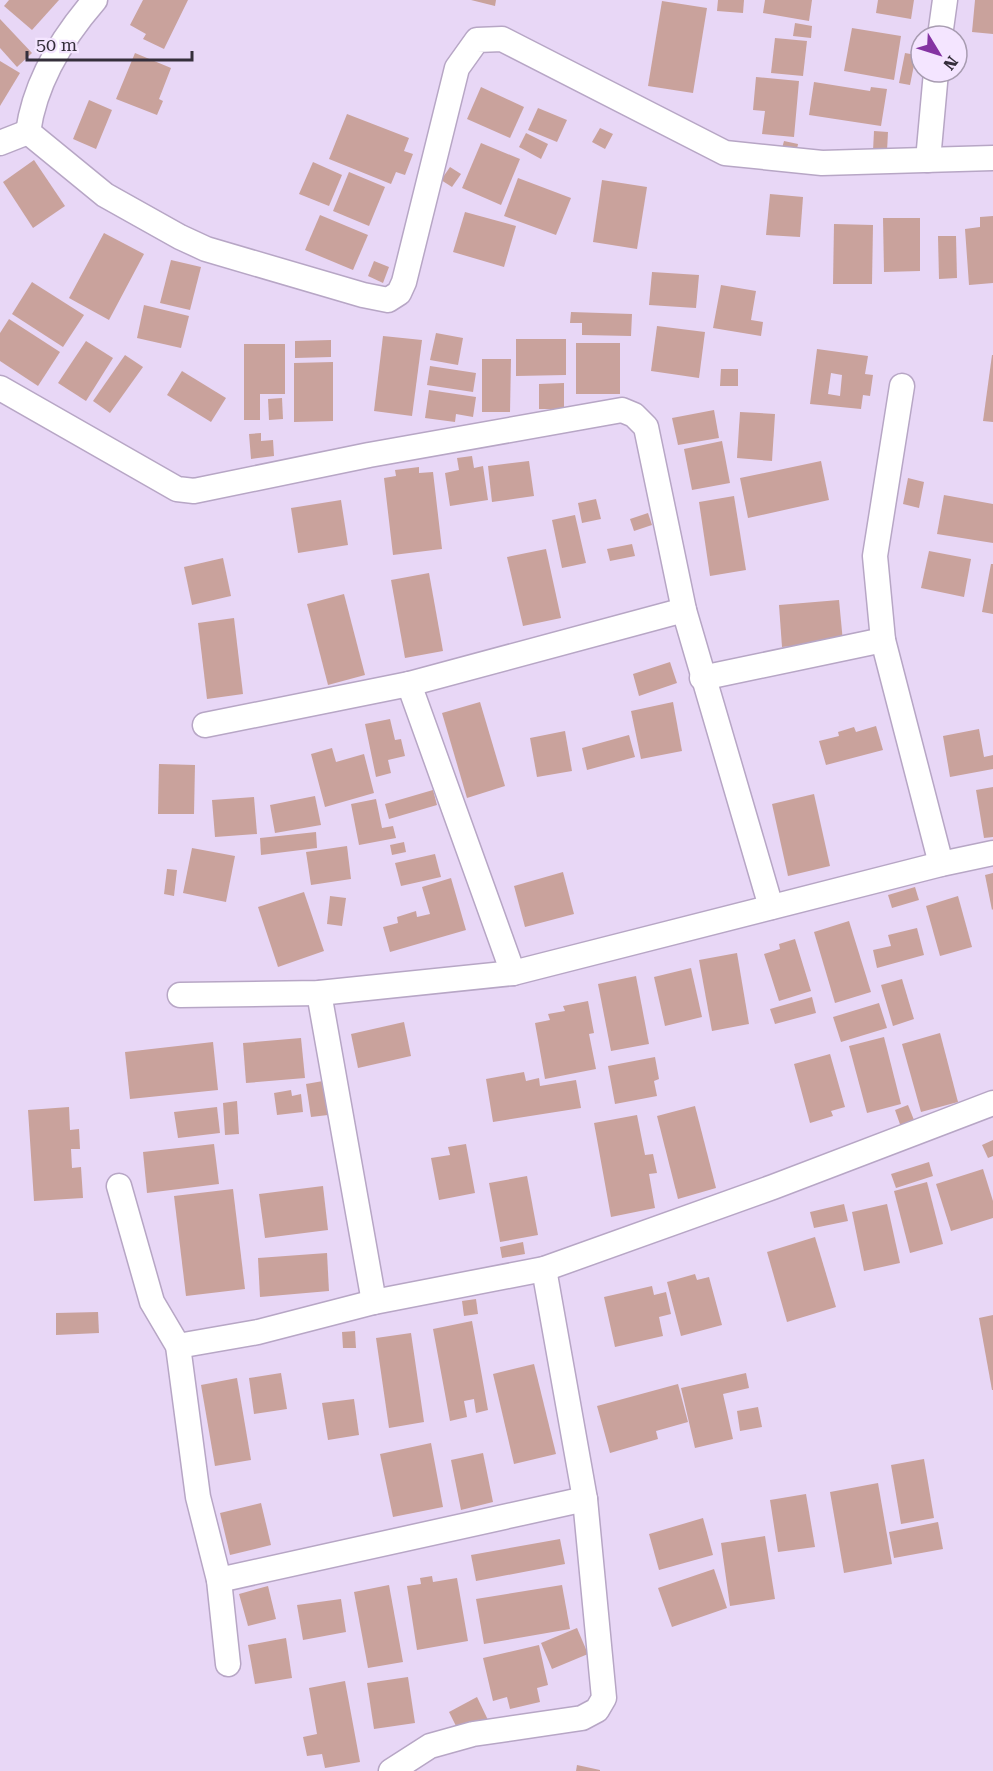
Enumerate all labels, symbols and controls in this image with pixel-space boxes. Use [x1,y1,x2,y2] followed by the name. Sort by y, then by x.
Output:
[27,24,192,62] scale bar
[909,24,969,84] north arrow
[36,34,77,55] text: 50 m
[939,52,962,74] text: N

